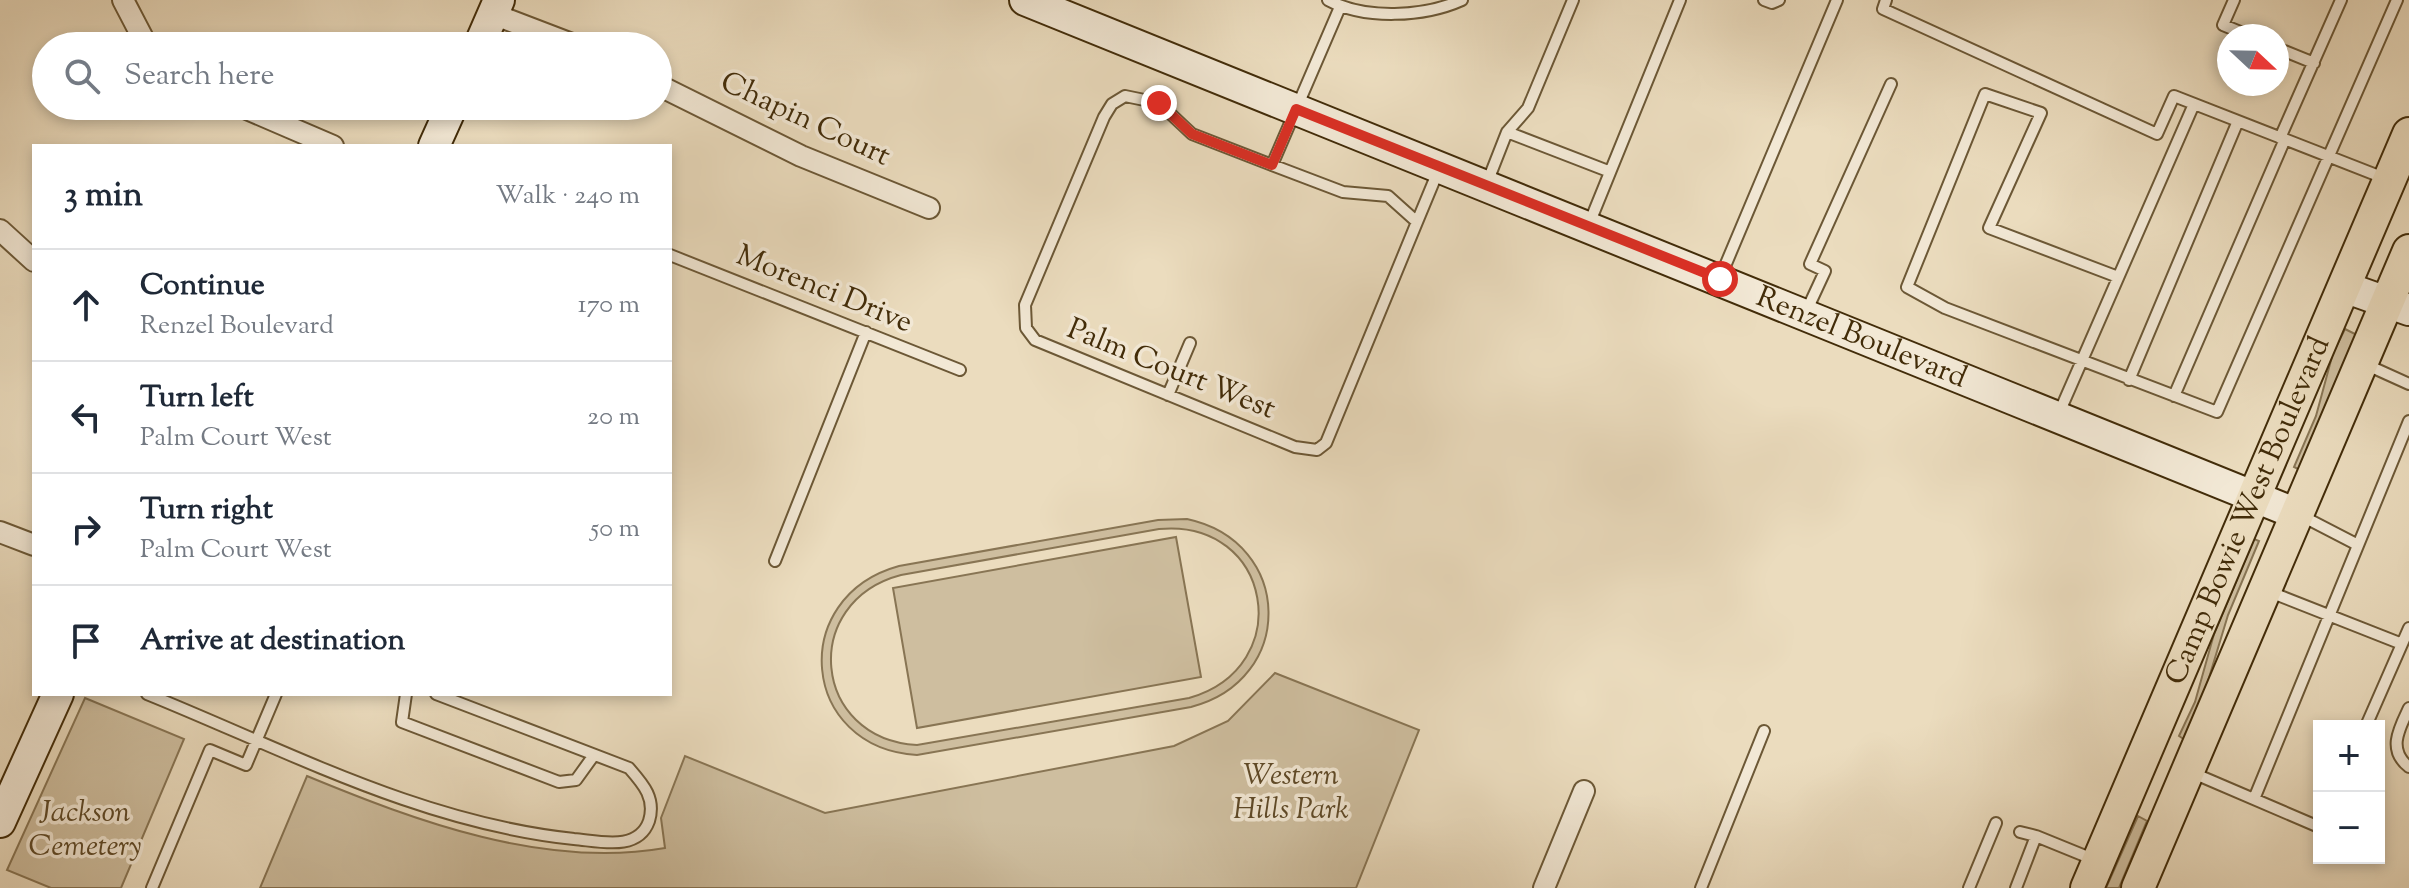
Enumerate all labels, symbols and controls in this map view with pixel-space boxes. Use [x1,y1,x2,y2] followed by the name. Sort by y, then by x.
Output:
[2217,24,2289,96] north arrow
[32,32,672,120] search box
[60,54,104,98] icon: search
[124,55,274,98] text: Search here
[713,62,897,178] street label: Chapin Court
[1141,85,1177,121] route end
[64,172,143,221] text: 3 min
[496,178,640,215] text: Walk · 240 m
[729,235,919,345] street label: Morenci Drive
[1702,261,1738,297] route start
[140,265,265,308] text: Continue
[1749,276,1973,400] street label: Renzel Boulevard
[64,283,108,327] icon: ahead
[578,287,640,324] text: 170 m
[140,308,334,345] text: Renzel Boulevard
[1060,309,1282,431] street label: Palm Court West
[2155,330,2341,692] street label: Camp Bowie West Boulevard
[140,377,254,420] text: Turn left
[64,395,108,439] icon: left
[587,399,640,436] text: 20 m
[140,420,332,457] text: Palm Court West
[140,489,273,532] text: Turn right
[64,507,108,551] icon: right
[590,511,640,548] text: 50 m
[140,532,332,569] text: Palm Court West
[64,619,108,663] icon: arrive
[140,620,405,663] text: Arrive at destination
[2313,720,2385,864] map controls
[2313,720,2385,792] button: +
[1233,755,1349,832] park label: Western Hills Park
[29,792,141,869] park label: Jackson Cemetery
[2313,792,2385,864] button: −

